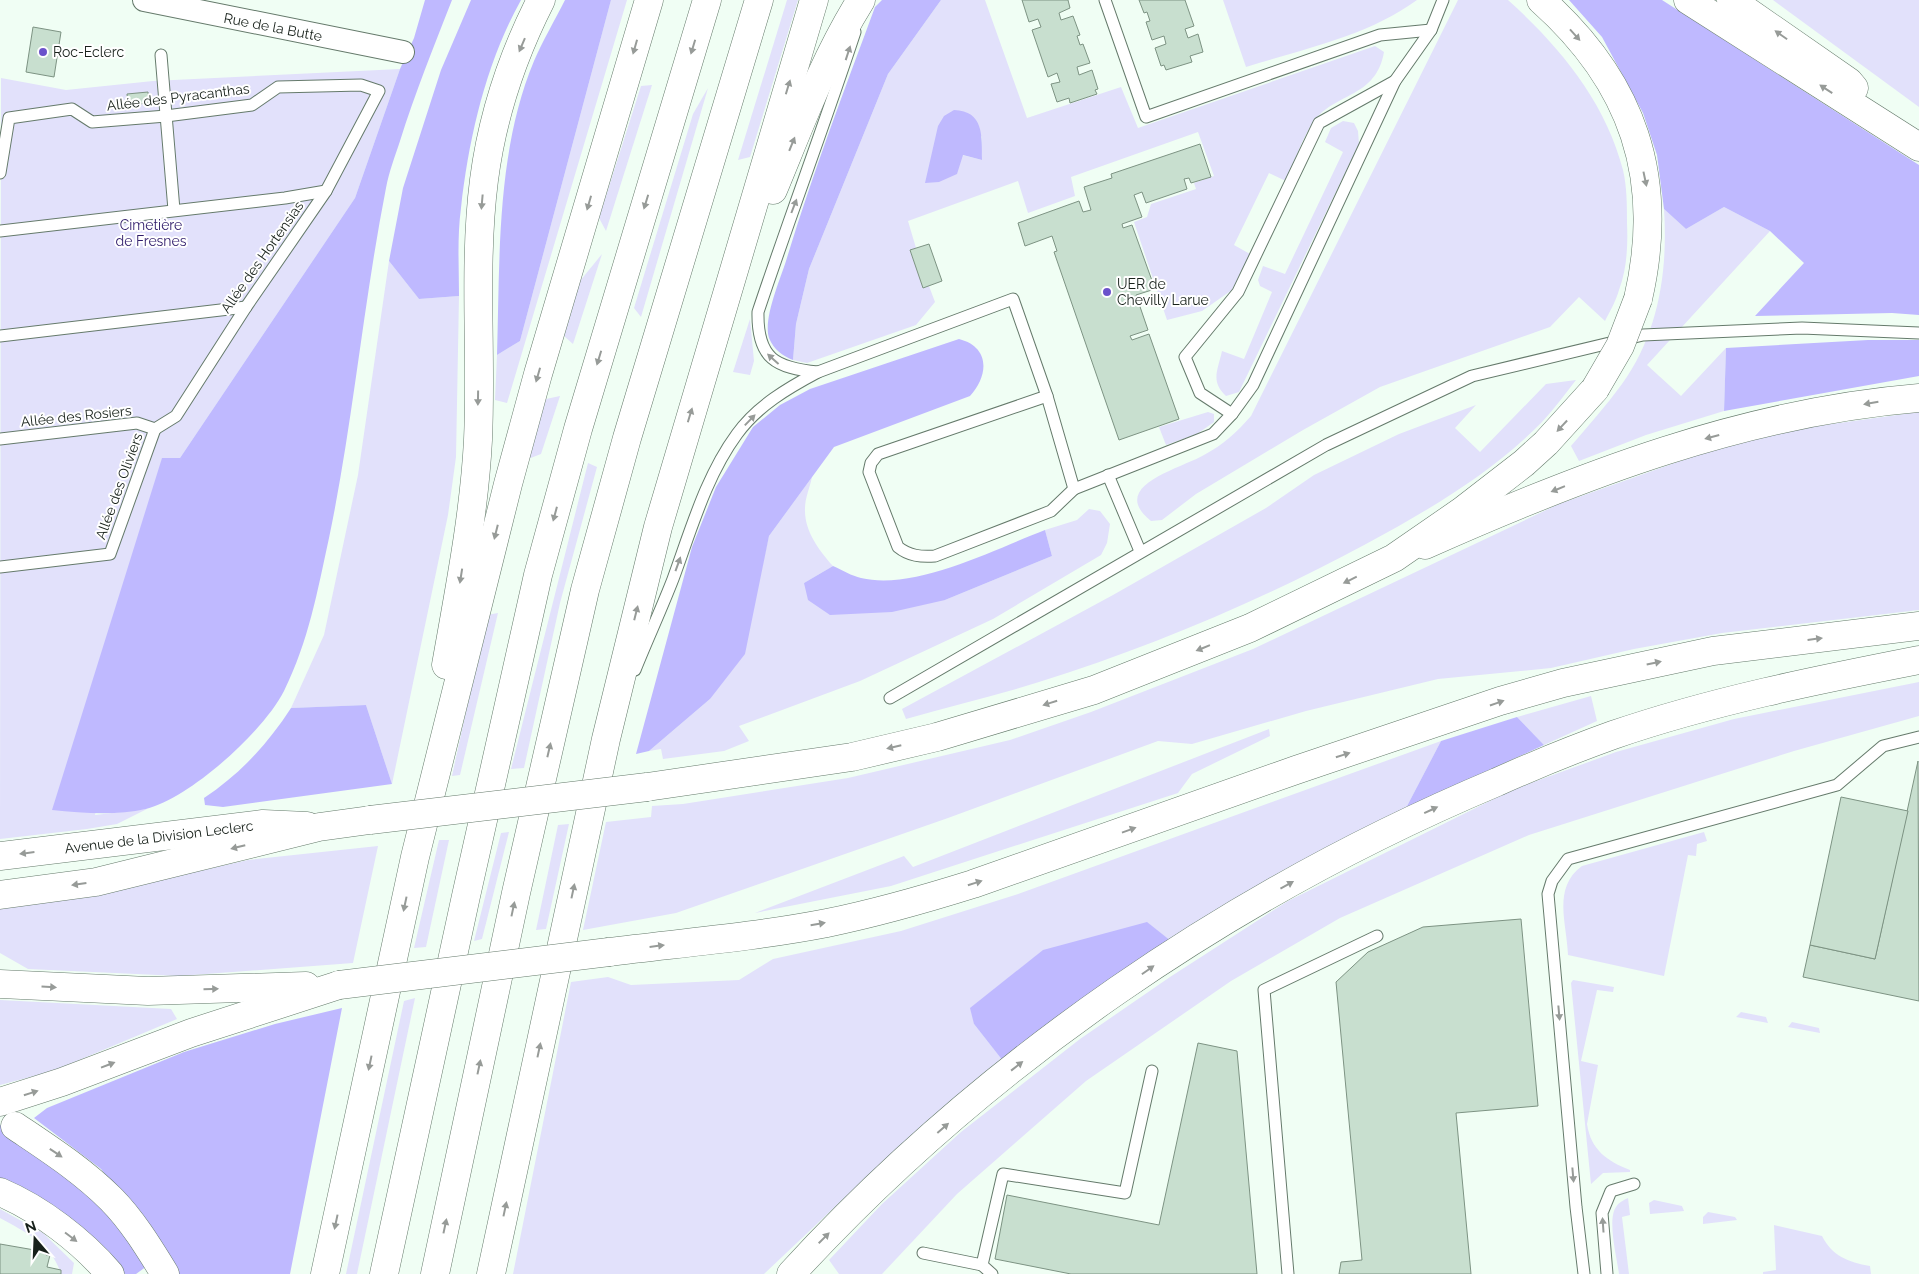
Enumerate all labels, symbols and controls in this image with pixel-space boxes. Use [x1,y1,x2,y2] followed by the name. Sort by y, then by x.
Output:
[223,10,323,44] street label: Rue de la Butte
[1569,28,1581,40] one-way arrow
[1775,30,1788,40] one-way arrow
[517,37,525,52] one-way arrow
[631,39,639,54] one-way arrow
[689,39,697,54] one-way arrow
[53,44,125,60] place label: Roc-Eclerc
[37,46,49,58] marker: Roc-Eclerc
[845,46,853,61] one-way arrow
[784,79,792,94] one-way arrow
[106,80,251,114] street label: Allée des Pyracanthas
[1820,84,1833,93] one-way arrow
[789,137,797,151] one-way arrow
[1641,171,1649,186] one-way arrow
[478,194,486,210] one-way arrow
[585,195,593,210] one-way arrow
[642,195,650,210] one-way arrow
[217,198,307,316] street label: Allée des Hortensias
[791,199,798,214] one-way arrow
[115,217,187,249] park label: Cimetière de Fresnes
[1117,276,1209,308] place label: UER de Chevilly Larue
[1101,286,1113,298] marker: UER de Chevilly Larue
[595,351,603,366] one-way arrow
[766,353,779,364] one-way arrow
[534,368,542,383] one-way arrow
[474,390,482,406] one-way arrow
[1862,400,1878,408] one-way arrow
[20,402,132,430] street label: Allée des Rosiers
[687,407,694,422] one-way arrow
[744,414,756,426] one-way arrow
[1556,419,1568,431] one-way arrow
[92,430,146,541] street label: Allée des Oliviers
[1704,433,1719,441] one-way arrow
[1550,485,1565,493] one-way arrow
[550,507,558,522] one-way arrow
[492,525,500,540] one-way arrow
[675,557,682,572] one-way arrow
[456,569,464,585] one-way arrow
[1343,576,1357,584] one-way arrow
[632,606,640,621] one-way arrow
[1807,635,1823,643] one-way arrow
[1196,644,1210,652] one-way arrow
[1646,658,1662,666] one-way arrow
[1489,699,1504,706] one-way arrow
[1043,700,1058,708] one-way arrow
[545,743,553,758] one-way arrow
[886,743,901,751] one-way arrow
[1335,750,1350,758] one-way arrow
[1424,806,1438,814] one-way arrow
[64,817,255,857] street label: Avenue de la Division Leclerc
[1121,826,1136,833] one-way arrow
[230,843,245,851] one-way arrow
[19,849,35,857] one-way arrow
[968,879,983,887] one-way arrow
[71,880,87,888] one-way arrow
[1279,881,1294,889] one-way arrow
[569,884,577,899] one-way arrow
[400,897,408,913] one-way arrow
[509,901,517,916] one-way arrow
[810,920,826,928] one-way arrow
[649,942,665,950] one-way arrow
[1141,965,1155,975] one-way arrow
[41,984,57,992] one-way arrow
[203,985,219,993] one-way arrow
[1555,1005,1563,1021] one-way arrow
[535,1043,543,1058] one-way arrow
[366,1056,374,1072] one-way arrow
[475,1060,483,1075] one-way arrow
[1010,1060,1023,1071] one-way arrow
[101,1061,116,1069] one-way arrow
[24,1089,39,1096] one-way arrow
[937,1122,949,1134] one-way arrow
[49,1148,62,1158] one-way arrow
[1569,1167,1577,1183] one-way arrow
[501,1202,509,1217] one-way arrow
[10,1214,60,1264] north arrow
[332,1214,340,1230] one-way arrow
[23,1217,38,1236] text: N
[1599,1217,1607,1233] one-way arrow
[441,1219,449,1234] one-way arrow
[64,1232,77,1242] one-way arrow
[818,1233,830,1245] one-way arrow

